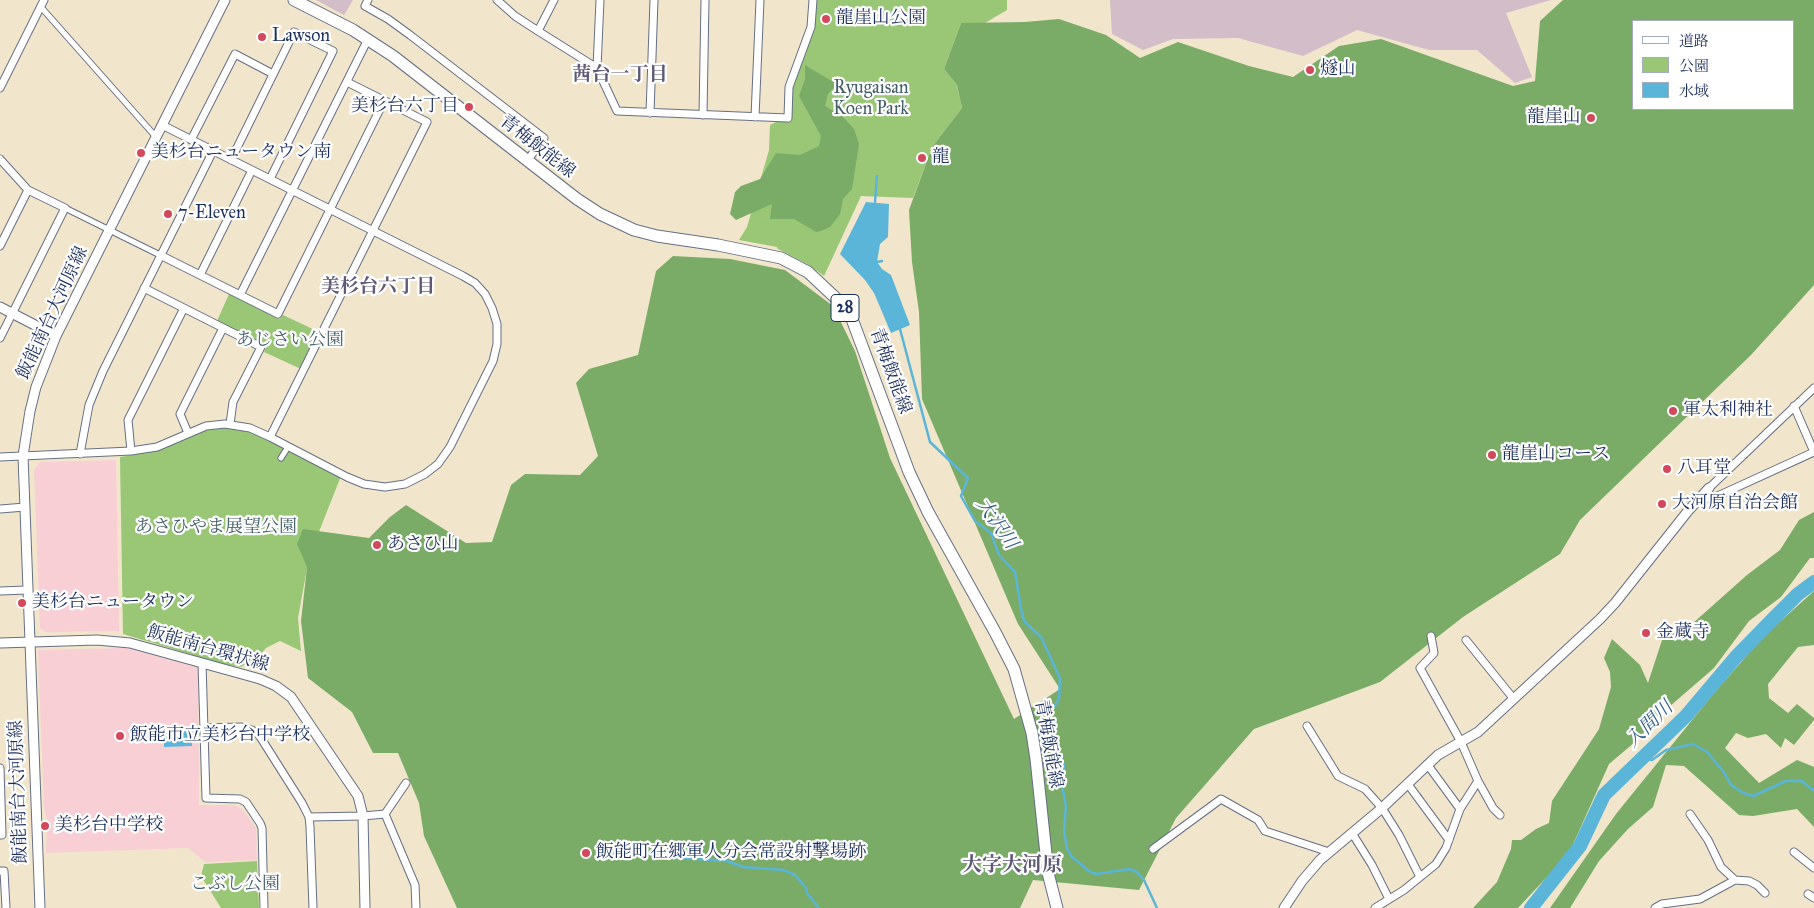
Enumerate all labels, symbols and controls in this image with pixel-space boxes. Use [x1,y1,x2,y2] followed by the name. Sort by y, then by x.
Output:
[836,8,926,30] place label: 龍崖山公園
[820,13,832,25] marker: 龍崖山公園
[1632,20,1794,110] legend
[272,26,330,48] place label: Lawson
[256,31,268,43] marker: Lawson
[1679,32,1709,50] text: 道路
[1679,57,1709,75] text: 公園
[1320,59,1356,81] place label: 燧山
[573,64,667,86] district label: 茜台一丁目
[1304,64,1316,76] marker: 燧山
[833,78,909,120] park label: Ryugaisan Koen Park
[1679,82,1709,100] text: 水域
[351,96,459,118] place label: 美杉台六丁目
[463,101,475,113] marker: 美杉台六丁目
[1527,107,1581,129] place label: 龍崖山
[495,111,579,183] street label: 青梅飯能線
[1585,112,1597,124] marker: 龍崖山
[151,142,331,164] place label: 美杉台ニュータウン南
[135,147,147,159] marker: 美杉台ニュータウン南
[932,147,950,169] place label: 龍
[916,152,928,164] marker: 龍
[178,203,246,225] place label: 7-Eleven
[162,208,174,220] marker: 7-Eleven
[13,243,93,383] street label: 飯能南台大河原線
[321,276,435,298] district label: 美杉台六丁目
[831,294,859,322] road number: 28
[864,325,916,417] street label: 青梅飯能線
[236,330,344,352] park label: あじさい公園
[1683,400,1773,422] place label: 軍太利神社
[1667,405,1679,417] marker: 軍太利神社
[1502,444,1610,466] place label: 龍崖山コース
[1486,449,1498,461] marker: 龍崖山コース
[1677,458,1731,480] place label: 八耳堂
[1661,463,1673,475] marker: 八耳堂
[1672,493,1798,515] place label: 大河原自治会館
[970,494,1022,554] water label: 大沢川
[1656,498,1668,510] marker: 大河原自治会館
[135,517,297,539] park label: あさひやま展望公園
[387,534,459,556] place label: あさひ山
[371,539,383,551] marker: あさひ山
[32,592,194,614] place label: 美杉台ニュータウン
[16,597,28,609] marker: 美杉台ニュータウン
[144,621,272,677] street label: 飯能南台環状線
[1656,622,1710,644] place label: 金蔵寺
[1640,627,1652,639] marker: 金蔵寺
[1622,697,1678,753] water label: 入間川
[1030,698,1066,790] street label: 青梅飯能線
[6,720,32,864] street label: 飯能南台大河原線
[130,725,310,747] place label: 飯能市立美杉台中学校
[114,730,126,742] marker: 飯能市立美杉台中学校
[55,815,163,837] place label: 美杉台中学校
[39,820,51,832] marker: 美杉台中学校
[596,842,866,864] place label: 飯能町在郷軍人分会常設射撃場跡
[580,847,592,859] marker: 飯能町在郷軍人分会常設射撃場跡
[962,854,1062,878] district label: 大字大河原
[190,874,280,896] park label: こぶし公園

